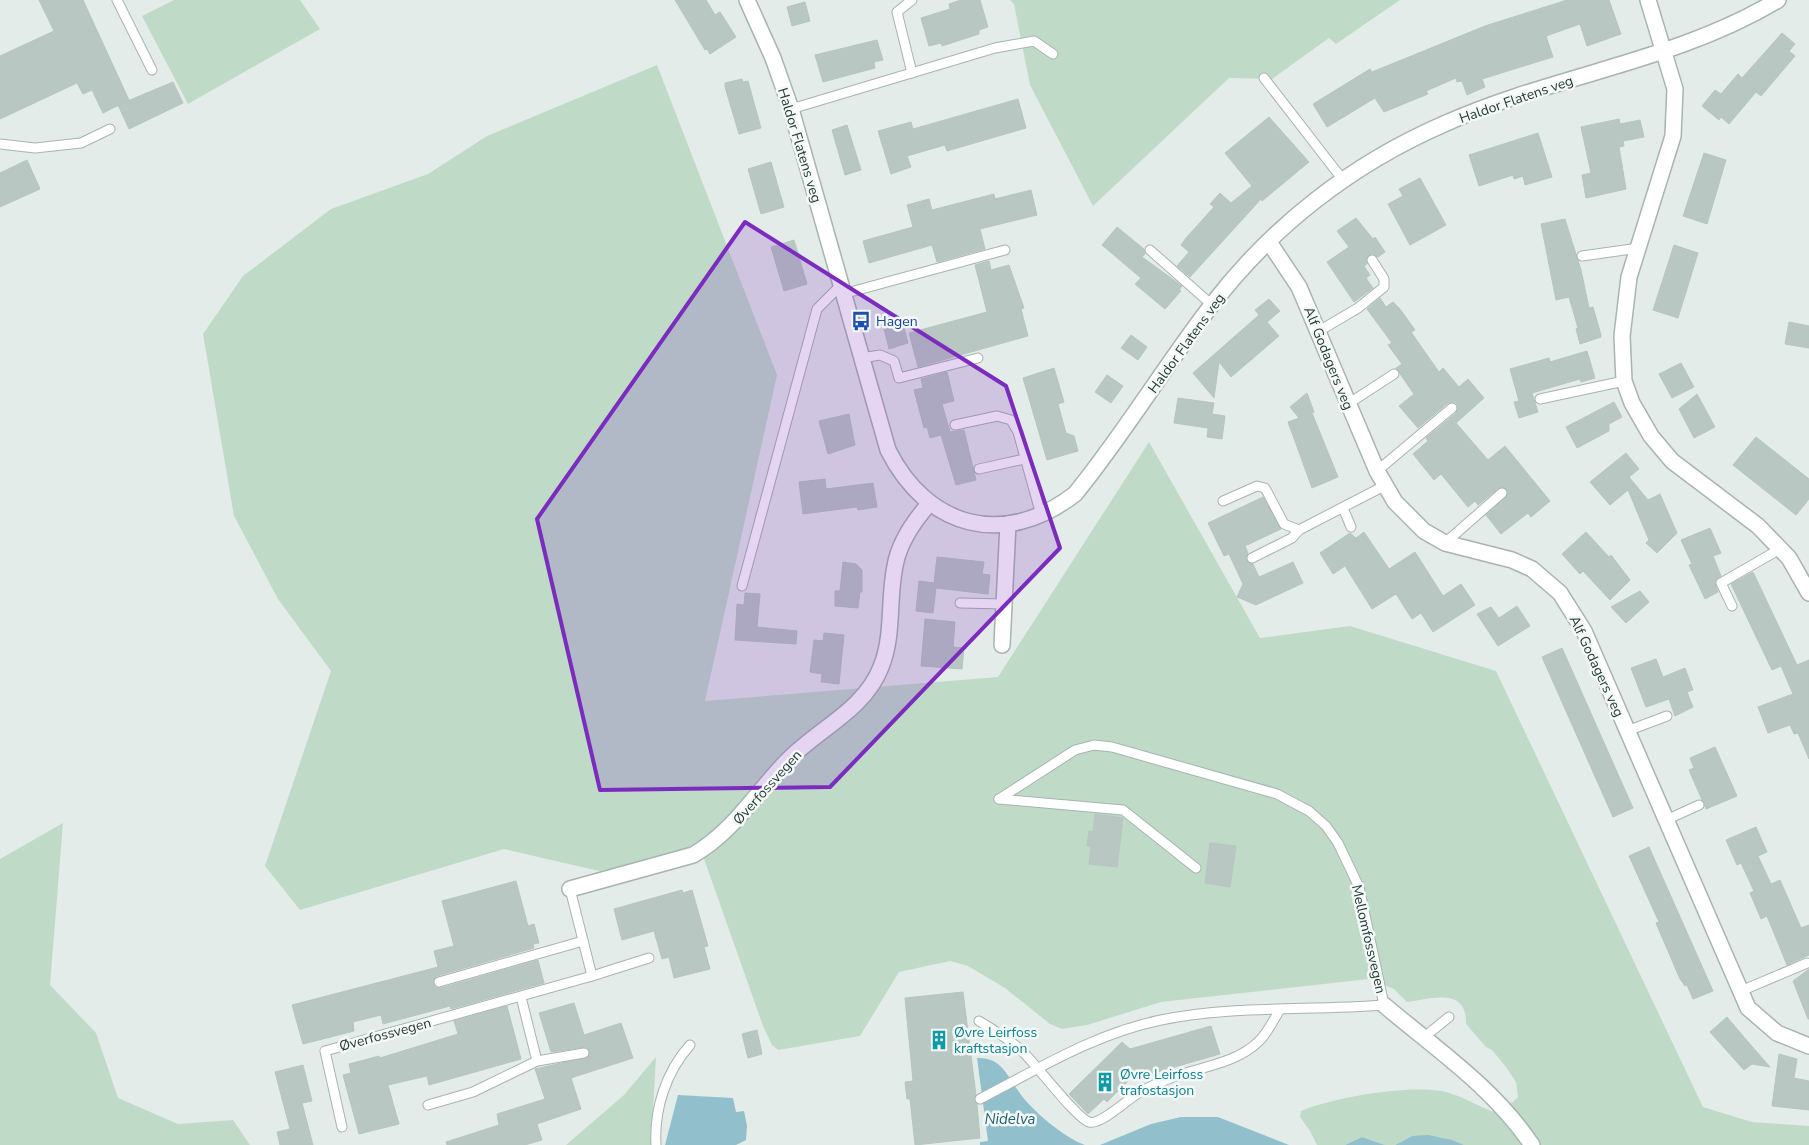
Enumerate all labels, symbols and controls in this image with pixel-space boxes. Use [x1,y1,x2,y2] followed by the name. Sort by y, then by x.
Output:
[1457,71,1576,128] street label: Haldor Flatens veg
[773,85,826,205] street label: Haldor Flatens veg
[1144,289,1229,397] street label: Haldor Flatens veg
[1299,304,1358,413] street label: Alf Godagers veg
[850,310,872,332] bus stop icon: Hagen
[876,312,918,331] place label: Hagen
[1565,612,1628,720] street label: Alf Godagers veg
[729,746,806,829] street label: Øverfossvegen
[1347,883,1390,995] street label: Mellomfossvegen
[337,1013,433,1056] street label: Øverfossvegen
[954,1023,1038,1058] place label: Øvre Leirfoss kraftstasjon
[928,1029,950,1051] building icon: Øvre Leirfoss kraftstasjon
[1120,1065,1204,1100] place label: Øvre Leirfoss trafostasjon
[1094,1071,1116,1093] building icon: Øvre Leirfoss trafostasjon
[984,1109,1036,1129] water label: Nidelva

